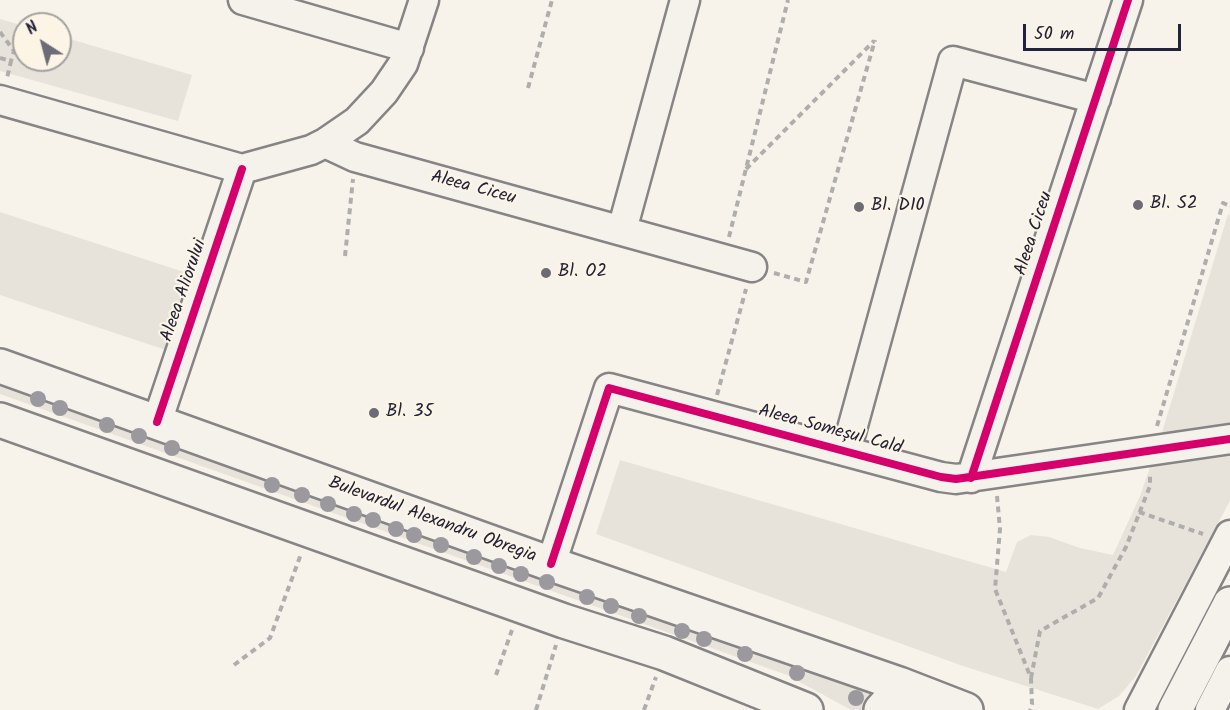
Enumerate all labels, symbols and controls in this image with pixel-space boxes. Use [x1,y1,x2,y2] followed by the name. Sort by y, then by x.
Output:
[12,12,72,72] north arrow
[1026,12,1184,50] scale bar
[21,16,44,42] text: N
[1034,20,1074,49] text: 50 m
[428,167,518,211] street label: Aleea Ciceu
[1011,189,1059,279] street label: Aleea Ciceu
[1150,194,1197,216] place label: Bl. S2
[871,196,925,218] place label: Bl. D10
[1131,198,1145,212] marker: Bl. S2
[852,200,866,214] marker: Bl. D10
[157,237,213,345] street label: Aleea Aliorului
[558,262,607,284] place label: Bl. O2
[539,266,553,280] marker: Bl. O2
[756,401,904,461] street label: Aleea Someșul Cald
[386,402,433,424] place label: Bl. 35
[367,406,381,420] marker: Bl. 35
[325,473,539,569] street label: Bulevardul Alexandru Obregia

